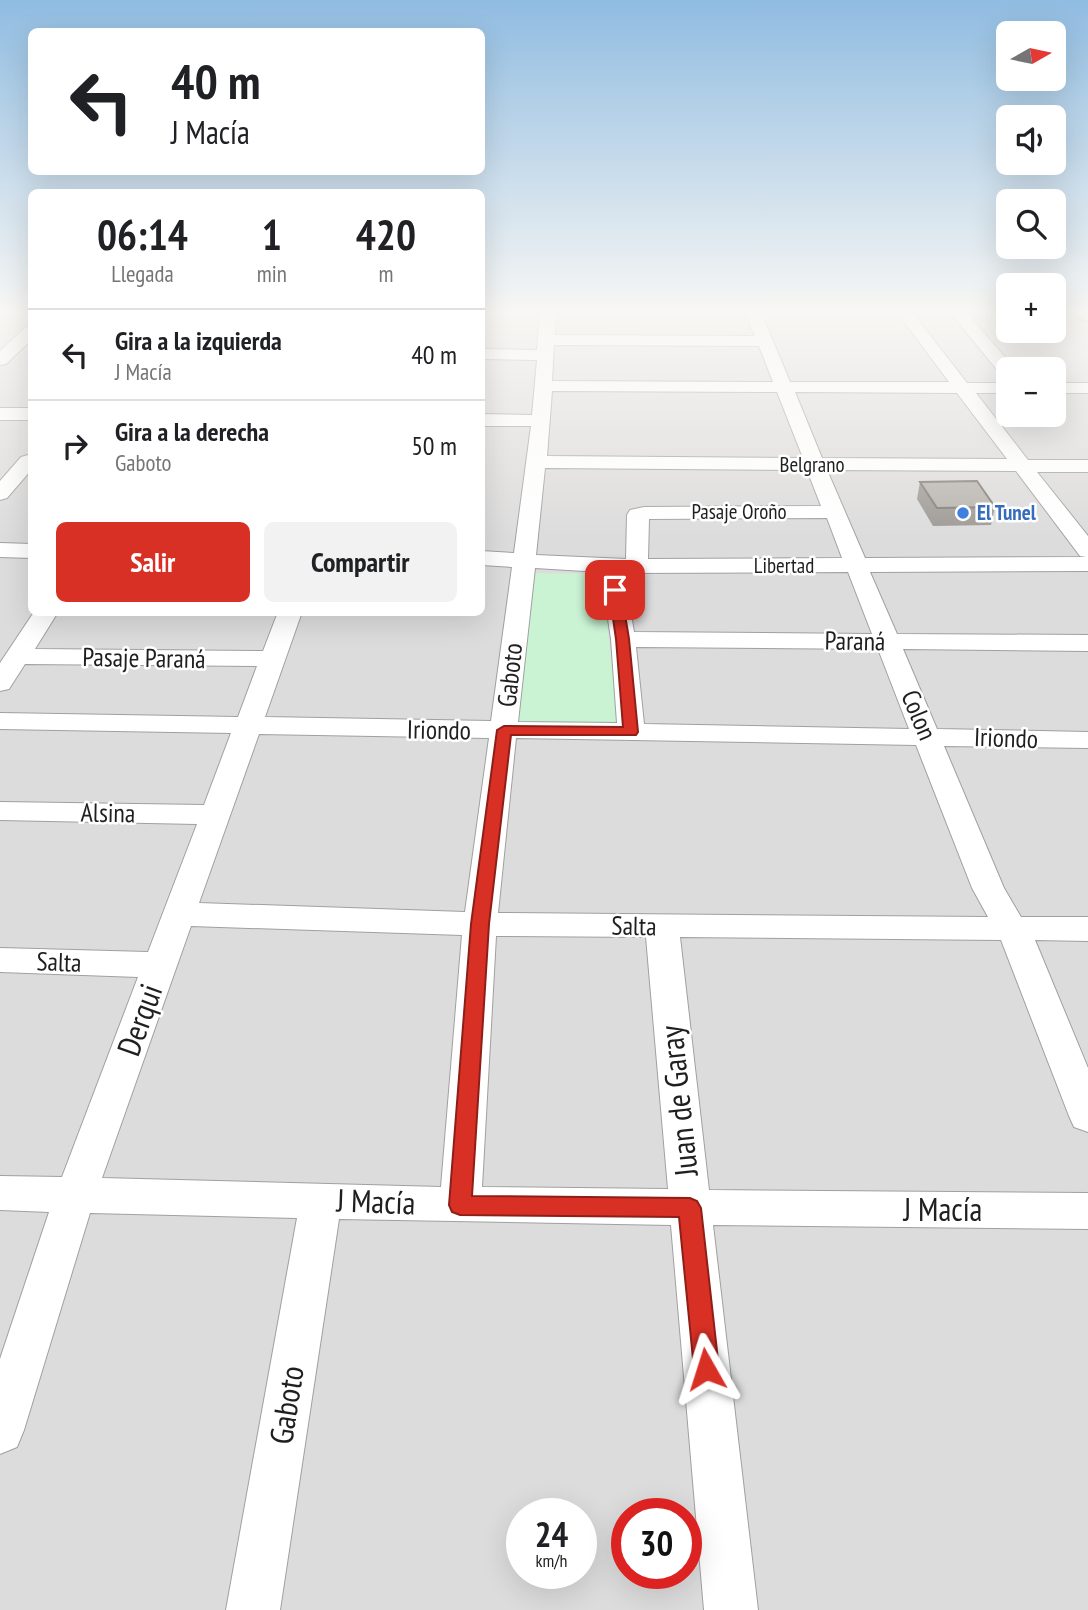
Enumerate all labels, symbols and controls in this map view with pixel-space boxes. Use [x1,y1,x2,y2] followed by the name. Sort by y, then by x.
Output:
[996,21,1066,91] north arrow
[996,21,1066,427] map controls
[171,49,260,113] text: 40 m
[56,56,147,147] icon: left
[996,105,1066,175] button: sound
[171,111,250,153] text: J Macía
[996,189,1066,259] button: search
[97,207,188,262] text: 06:14
[262,207,282,262] text: 1
[356,207,416,262] text: 420
[111,259,174,288] text: Llegada
[257,259,287,288] text: min
[378,259,393,288] text: m
[996,273,1066,343] button: +
[115,324,282,357] text: Gira a la izquierda
[56,336,94,374] icon: left
[411,338,457,371] text: 40 m
[115,357,172,386] text: J Macía
[996,357,1066,427] button: −
[115,415,269,448] text: Gira a la derecha
[56,427,94,465] icon: right
[411,429,457,462] text: 50 m
[115,448,172,477] text: Gaboto
[780,451,844,478] street label: Belgrano
[691,498,787,525] street label: Pasaje Oroño
[977,499,1037,526] place label: El Tunel
[955,505,971,521] marker: El Tunel
[56,522,250,602] button: Salir
[264,522,457,602] button: Compartir
[754,552,814,579] street label: Libertad
[585,560,645,620] pin
[596,571,634,609] icon: arrive
[824,623,886,658] street label: Paraná
[82,640,206,675] street label: Pasaje Paraná
[490,641,529,708] street label: Gaboto
[894,685,945,745] street label: Colon
[407,712,471,747] street label: Iriondo
[973,720,1039,755] street label: Iriondo
[80,796,136,829] street label: Alsina
[611,909,657,942] street label: Salta
[36,944,82,979] street label: Salta
[107,978,171,1061] street label: Derqui
[649,1024,707,1179] street label: Juan de Garay
[335,1179,416,1223] street label: J Macía
[903,1188,982,1230] street label: J Macía
[669,1332,743,1406] position arrow
[259,1363,313,1447] street label: Gaboto
[611,1498,702,1589] speed limit sign: 30
[535,1511,568,1557] text: 24
[536,1549,567,1572] text: km/h

